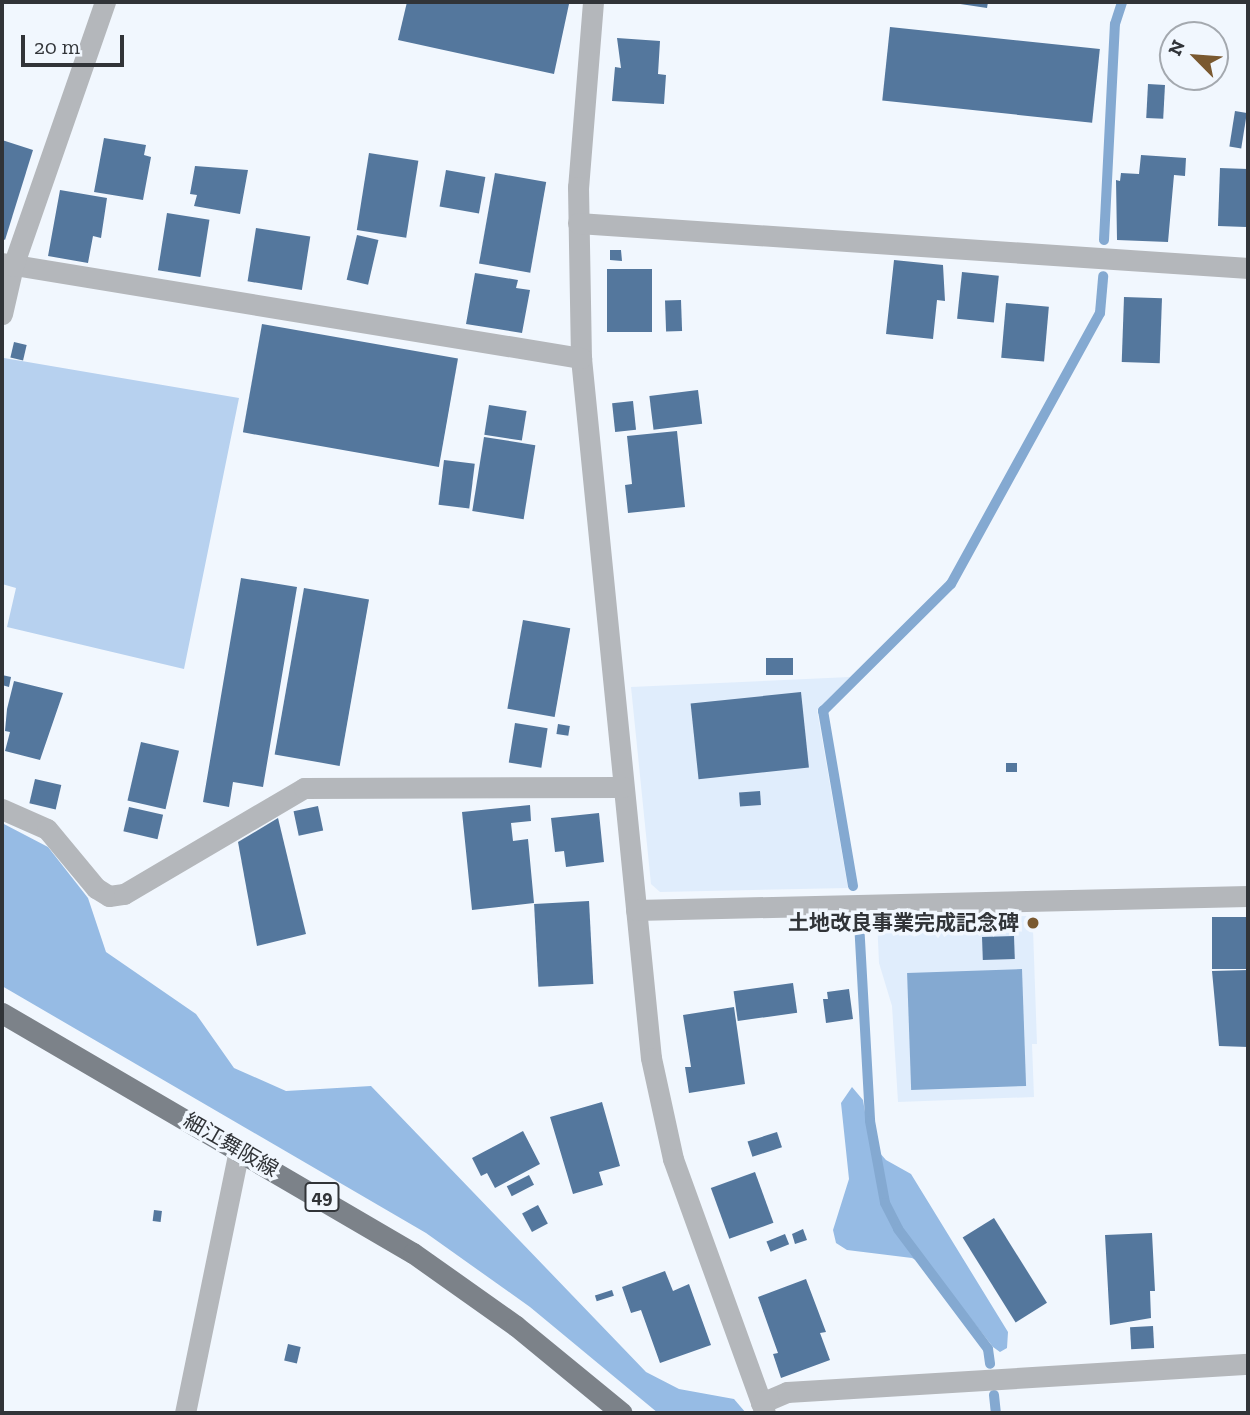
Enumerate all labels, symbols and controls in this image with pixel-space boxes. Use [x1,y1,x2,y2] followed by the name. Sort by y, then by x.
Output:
[24,21,128,65] scale bar
[1159,21,1229,91] north arrow
[34,34,80,59] text: 20 m
[1163,36,1190,59] text: N
[788,910,1019,936] place label: 土地改良事業完成記念碑
[1025,915,1041,931] marker: 土地改良事業完成記念碑
[179,1108,283,1182] street label: 細江舞阪線
[304,1182,340,1212] road number: 49

